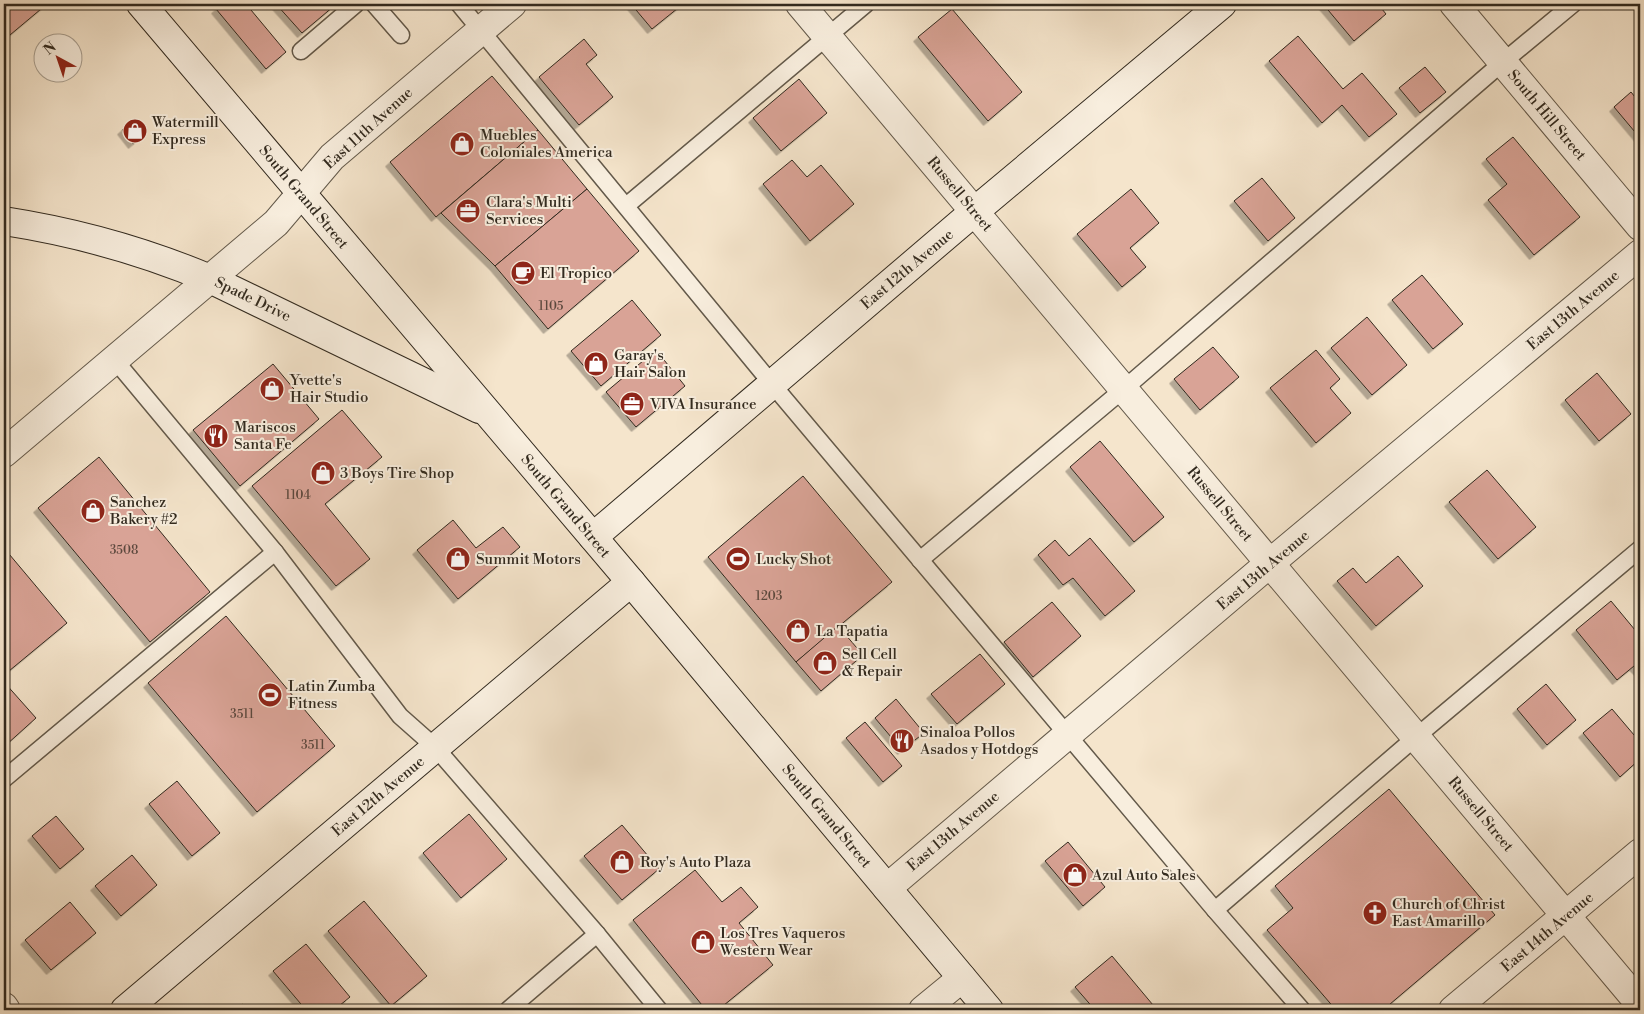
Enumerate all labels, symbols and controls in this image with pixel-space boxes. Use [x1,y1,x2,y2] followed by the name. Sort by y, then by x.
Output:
[32,32,82,82] north arrow
[40,38,60,59] text: N
[1503,66,1591,165] street label: South Hill Street
[320,83,417,173] street label: East 11th Avenue
[151,113,219,149] place label: Watermill Express
[122,118,148,144] shop icon: Watermill Express
[480,126,613,162] place label: Muebles Coloniales America
[449,131,475,157] shop icon: Muebles Coloniales America
[255,142,353,254] street label: South Grand Street
[923,153,997,236] street label: Russell Street
[486,193,572,229] place label: Clara's Multi Services
[455,198,481,224] office icon: Clara's Multi Services
[857,225,958,314] street label: East 12th Avenue
[510,260,536,286] cafe icon: El Tropico
[540,264,612,283] place label: El Tropico
[1523,266,1623,355] street label: East 13th Avenue
[212,273,294,326] street label: Spade Drive
[539,299,564,314] house number: 1105
[614,346,686,382] place label: Garay's Hair Salon
[583,351,609,377] shop icon: Garay's Hair Salon
[289,371,369,407] place label: Yvette's Hair Studio
[259,376,285,402] shop icon: Yvette's Hair Studio
[619,391,645,417] office icon: VIVA Insurance
[649,395,757,414] place label: VIVA Insurance
[234,418,296,454] place label: Mariscos Santa Fe
[203,423,229,449] restaurant icon: Mariscos Santa Fe
[517,451,615,563] street label: South Grand Street
[310,460,336,486] shop icon: 3 Boys Tire Shop
[1183,463,1257,546] street label: Russell Street
[340,464,454,483] place label: 3 Boys Tire Shop
[285,488,311,503] house number: 1104
[109,493,178,529] place label: Sanchez Bakery #2
[80,498,106,524] shop icon: Sanchez Bakery #2
[1213,526,1313,615] street label: East 13th Avenue
[110,543,138,558] house number: 3508
[445,546,471,572] shop icon: Summit Motors
[725,546,751,572] sports icon: Lucky Shot
[476,550,581,569] place label: Summit Motors
[756,550,832,569] place label: Lucky Shot
[756,589,783,604] house number: 1203
[785,618,811,644] shop icon: La Tapatia
[816,622,888,641] place label: La Tapatia
[842,645,903,681] place label: Sell Cell & Repair
[812,650,838,676] shop icon: Sell Cell & Repair
[288,677,376,713] place label: Latin Zumba Fitness
[257,682,283,708] sports icon: Latin Zumba Fitness
[230,707,255,722] house number: 3511
[919,723,1038,759] place label: Sinaloa Pollos Asados y Hotdogs
[889,728,915,754] restaurant icon: Sinaloa Pollos Asados y Hotdogs
[301,738,326,753] house number: 3511
[328,752,429,841] street label: East 12th Avenue
[778,761,876,873] street label: South Grand Street
[1444,773,1518,856] street label: Russell Street
[903,787,1003,876] street label: East 13th Avenue
[609,849,635,875] shop icon: Roy's Auto Plaza
[640,853,752,872] place label: Roy's Auto Plaza
[1062,862,1088,888] shop icon: Azul Auto Sales
[1091,866,1196,885] place label: Azul Auto Sales
[1497,888,1597,977] street label: East 14th Avenue
[1392,895,1506,931] place label: Church of Christ East Amarillo
[1362,900,1388,926] church icon: Church of Christ East Amarillo
[719,924,845,960] place label: Los Tres Vaqueros Western Wear
[690,929,716,955] shop icon: Los Tres Vaqueros Western Wear

